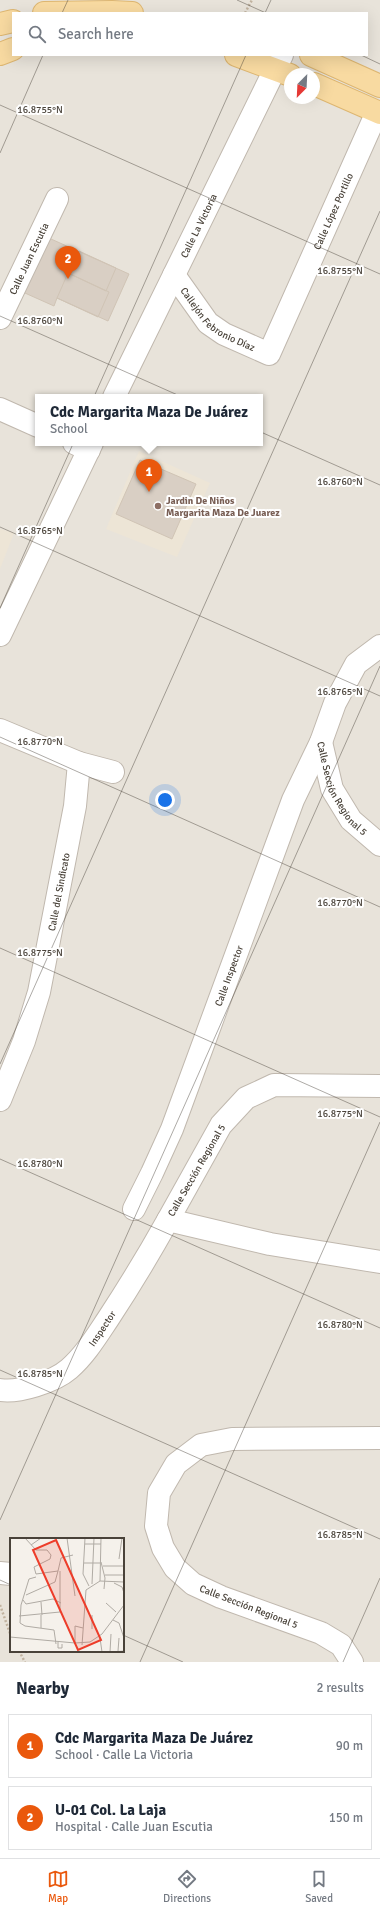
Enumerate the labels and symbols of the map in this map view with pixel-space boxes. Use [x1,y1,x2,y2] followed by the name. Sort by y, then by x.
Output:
[284,68,320,104] north arrow
[17,104,63,116] text: 16.8755°N
[311,171,356,252] street label: Calle López Portillo
[178,192,220,260] street label: Calle La Victoria
[7,221,52,297] street label: Calle Juan Escutia
[55,246,81,279] pin: 2
[317,265,363,277] text: 16.8755°N
[178,285,257,354] street label: Callejón Febronio Díaz
[17,315,63,327] text: 16.8760°N
[136,459,162,492] pin: 1
[317,476,363,488] text: 16.8760°N
[166,495,280,519] place label: Jardin De Niños Margarita Maza De Juarez
[153,501,163,511] marker: Jardin De Niños Margarita Maza De Juarez
[17,525,63,537] text: 16.8765°N
[317,686,363,698] text: 16.8765°N
[17,736,63,748] text: 16.8770°N
[314,740,369,838] street label: Calle Sección Regional 5
[155,790,175,810] your location
[46,852,73,932] street label: Calle del Sindicato
[317,897,363,909] text: 16.8770°N
[213,944,246,1008] street label: Calle Inspector
[17,947,63,959] text: 16.8775°N
[317,1108,363,1120] text: 16.8775°N
[166,1122,228,1219] street label: Calle Sección Regional 5
[17,1158,63,1170] text: 16.8780°N
[86,1309,119,1349] street label: Inspector
[317,1319,363,1331] text: 16.8780°N
[17,1368,63,1380] text: 16.8785°N
[317,1529,363,1541] text: 16.8785°N
[10,1538,124,1652] inset map
[198,1583,300,1631] street label: Calle Sección Regional 5

